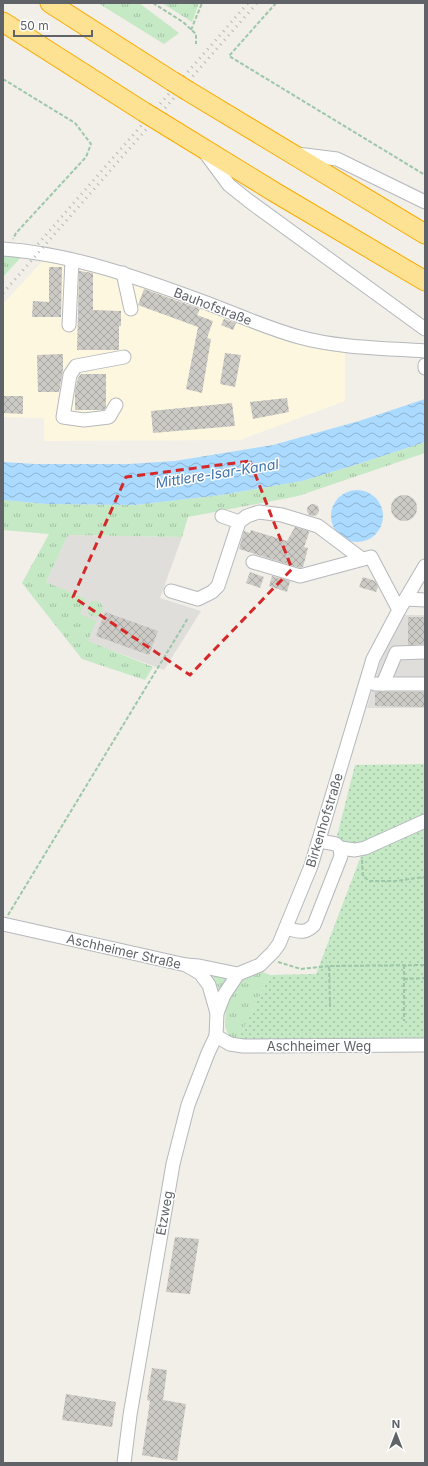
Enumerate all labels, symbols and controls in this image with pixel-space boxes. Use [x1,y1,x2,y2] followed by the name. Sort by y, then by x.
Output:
[14,12,92,38] scale bar
[20,18,49,33] text: 50 m
[172,284,254,328] street label: Bauhofstraße
[154,455,280,491] water label: Mittlere-Isar-Kanal
[302,771,346,869] street label: Birkenhofstraße
[65,930,183,972] street label: Aschheimer Straße
[267,1038,371,1054] street label: Aschheimer Weg
[152,1189,176,1237] street label: Etzweg
[376,1414,416,1454] north arrow
[392,1417,400,1431] text: N

